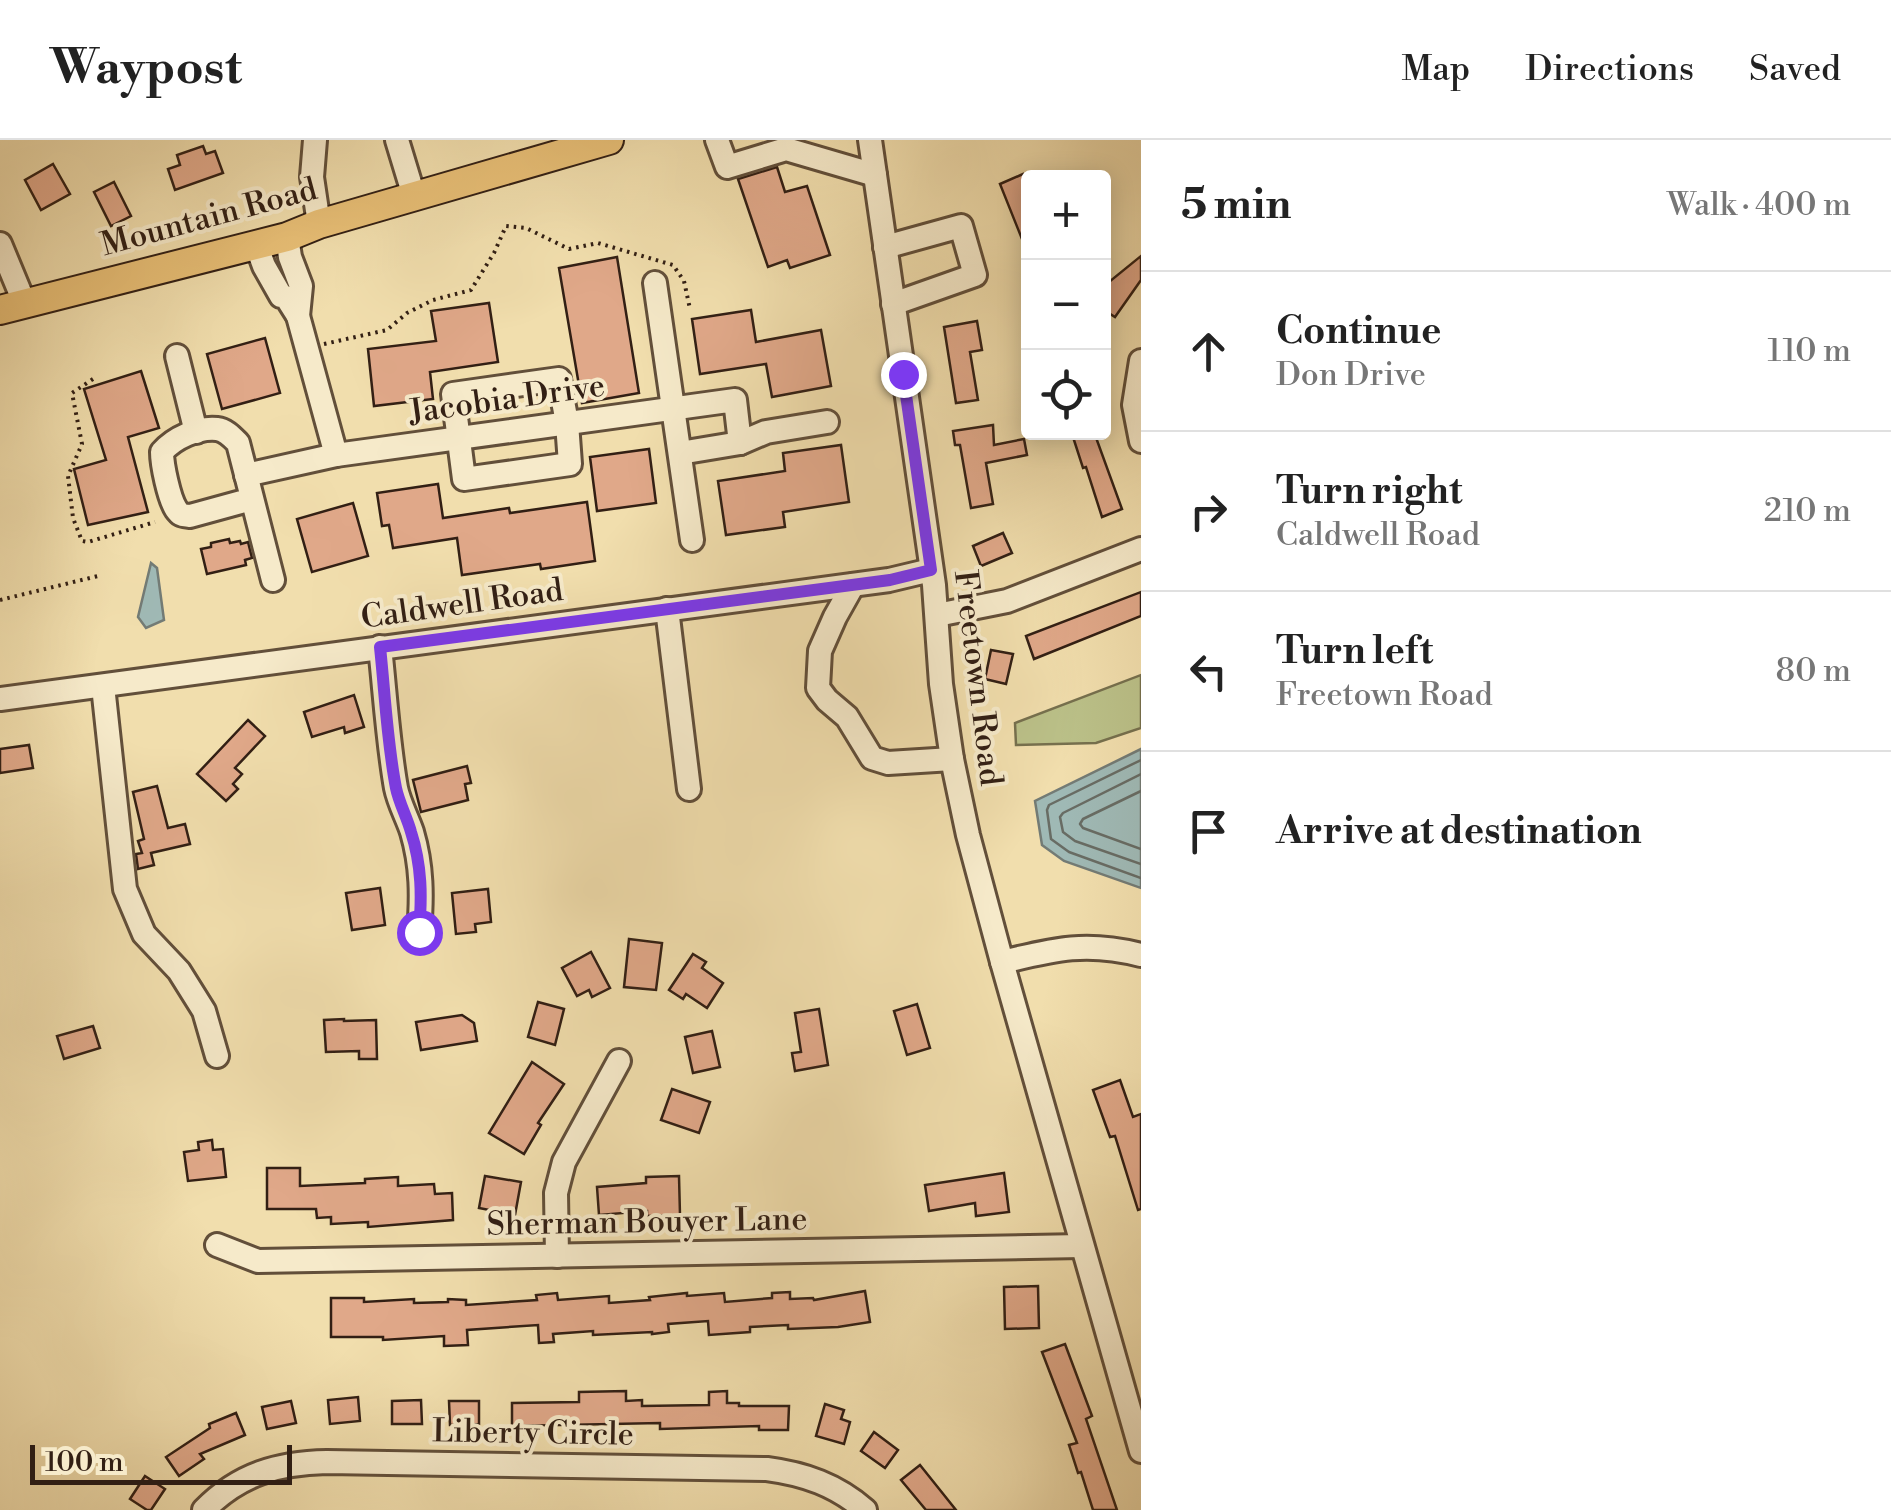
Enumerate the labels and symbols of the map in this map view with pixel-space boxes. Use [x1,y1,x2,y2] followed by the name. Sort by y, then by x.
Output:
[97,169,321,265] street label: Mountain Road
[881,352,927,398] route end
[406,365,607,433] street label: Jacobia Drive
[945,568,1011,788] street label: Freetown Road
[358,570,566,638] street label: Caldwell Road
[397,910,443,956] route start
[486,1199,808,1245] street label: Sherman Bouyer Lane
[432,1411,634,1455] street label: Liberty Circle
[30,1440,292,1484] scale bar

